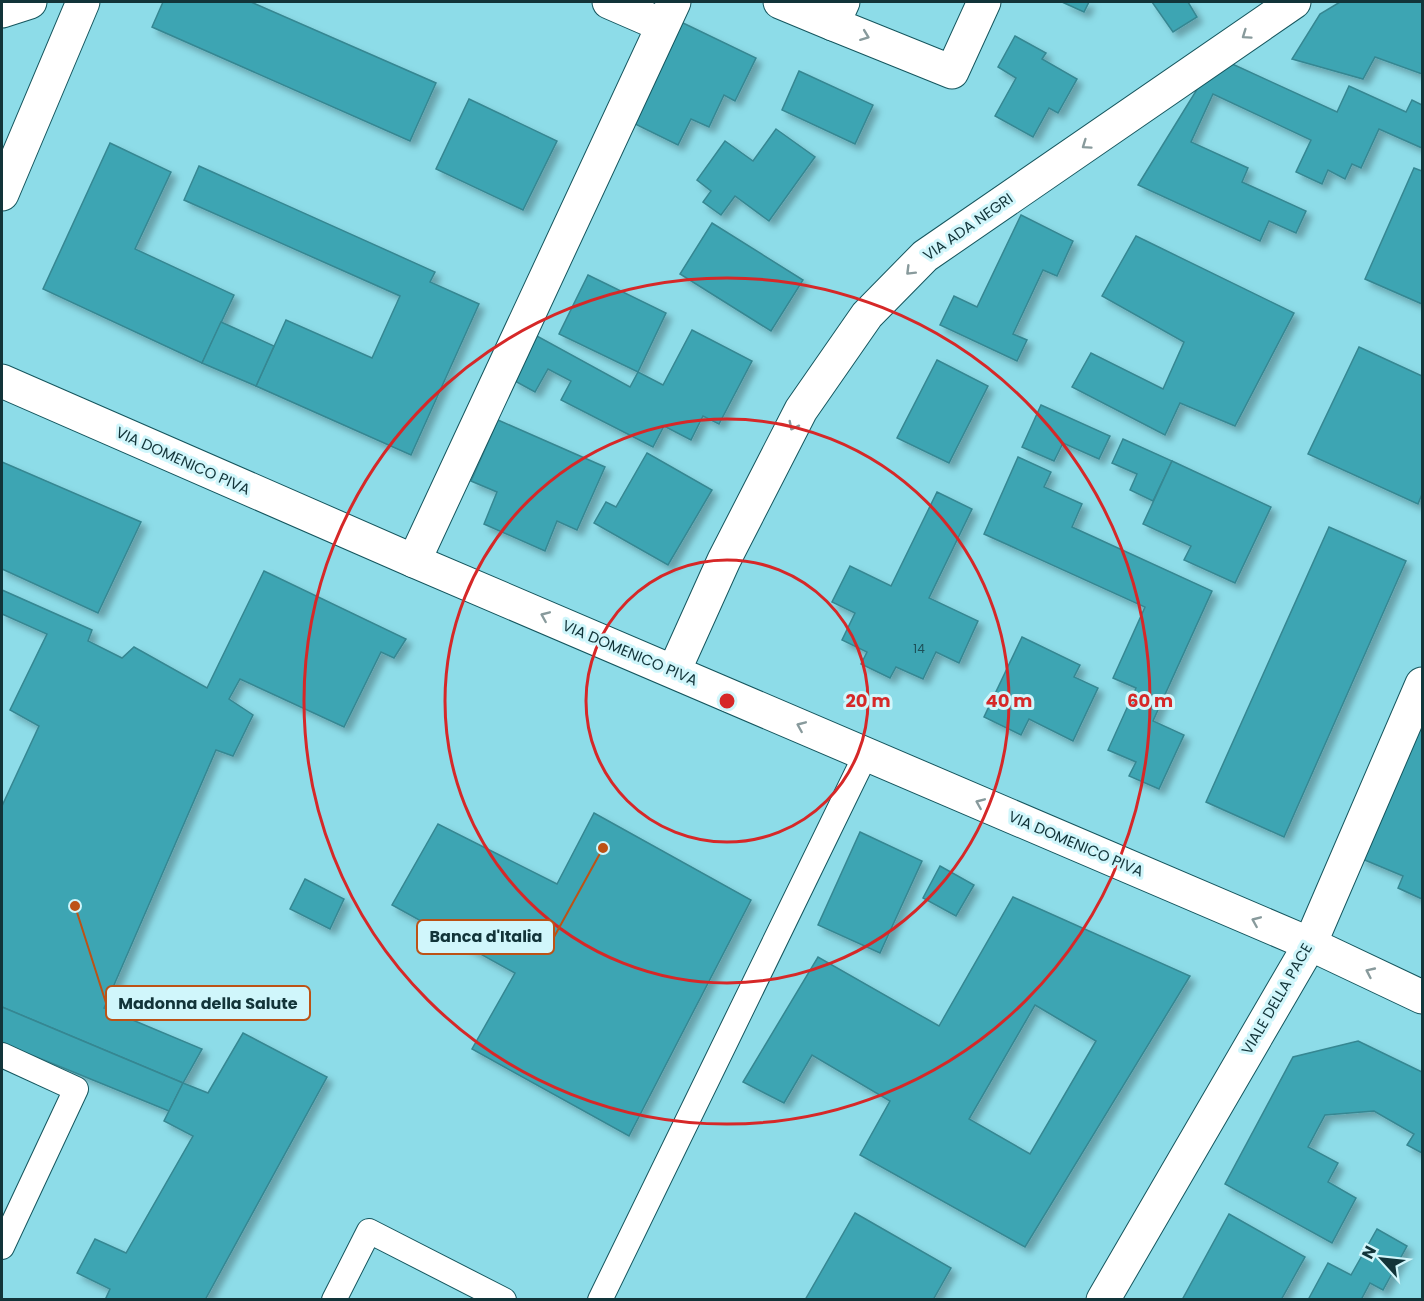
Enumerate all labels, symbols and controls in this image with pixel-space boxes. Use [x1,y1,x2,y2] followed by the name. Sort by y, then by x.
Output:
[1242,28,1253,39] one-way arrow
[859,29,869,42] one-way arrow
[1081,138,1092,149] one-way arrow
[918,188,1017,265] street label: VIA ADA NEGRI
[907,263,918,274] one-way arrow
[789,419,800,430] one-way arrow
[113,421,254,500] street label: VIA DOMENICO PIVA
[540,612,551,624] one-way arrow
[559,615,701,691] street label: VIA DOMENICO PIVA
[913,640,925,657] house number: 14
[846,688,890,713] text: 20 m
[986,688,1032,713] text: 40 m
[1127,688,1173,713] text: 60 m
[717,691,737,711] centre of rings
[796,721,807,733] one-way arrow
[975,798,986,810] one-way arrow
[1005,806,1147,882] street label: VIA DOMENICO PIVA
[1251,916,1262,928] one-way arrow
[417,920,554,954] callout: Banca d'Italia
[430,925,542,948] text: Banca d'Italia
[1236,939,1317,1058] street label: VIALE DELLA PACE
[1365,967,1376,979] one-way arrow
[106,986,310,1020] callout: Madonna della Salute
[118,992,298,1015] text: Madonna della Salute
[1352,1229,1412,1289] north arrow
[1356,1242,1382,1263] text: N

